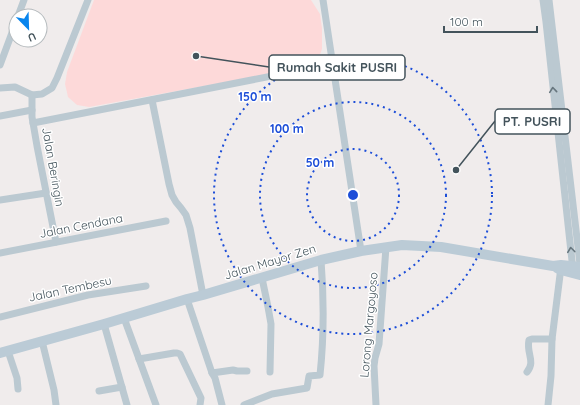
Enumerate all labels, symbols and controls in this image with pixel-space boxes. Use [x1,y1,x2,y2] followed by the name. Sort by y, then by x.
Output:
[8,8,48,48] north arrow
[444,8,537,34] scale bar
[450,14,483,29] text: 100 m
[26,29,38,45] text: U
[269,55,405,80] callout: Rumah Sakit PUSRI
[277,59,397,75] text: Rumah Sakit PUSRI
[549,87,558,93] one-way arrow
[238,89,272,104] text: 150 m
[495,109,570,134] callout: PT. PUSRI
[503,113,561,129] text: PT. PUSRI
[270,121,304,136] text: 100 m
[39,126,68,208] street label: Jalan Beringin
[306,155,334,170] text: 50 m
[346,188,360,202] centre of rings
[38,210,124,241] street label: Jalan Cendana
[222,240,317,283] street label: Jalan Mayor Zen
[567,247,576,253] one-way arrow
[27,272,113,305] street label: Jalan Tembesu
[356,272,381,378] street label: Lorong Margoyoso

